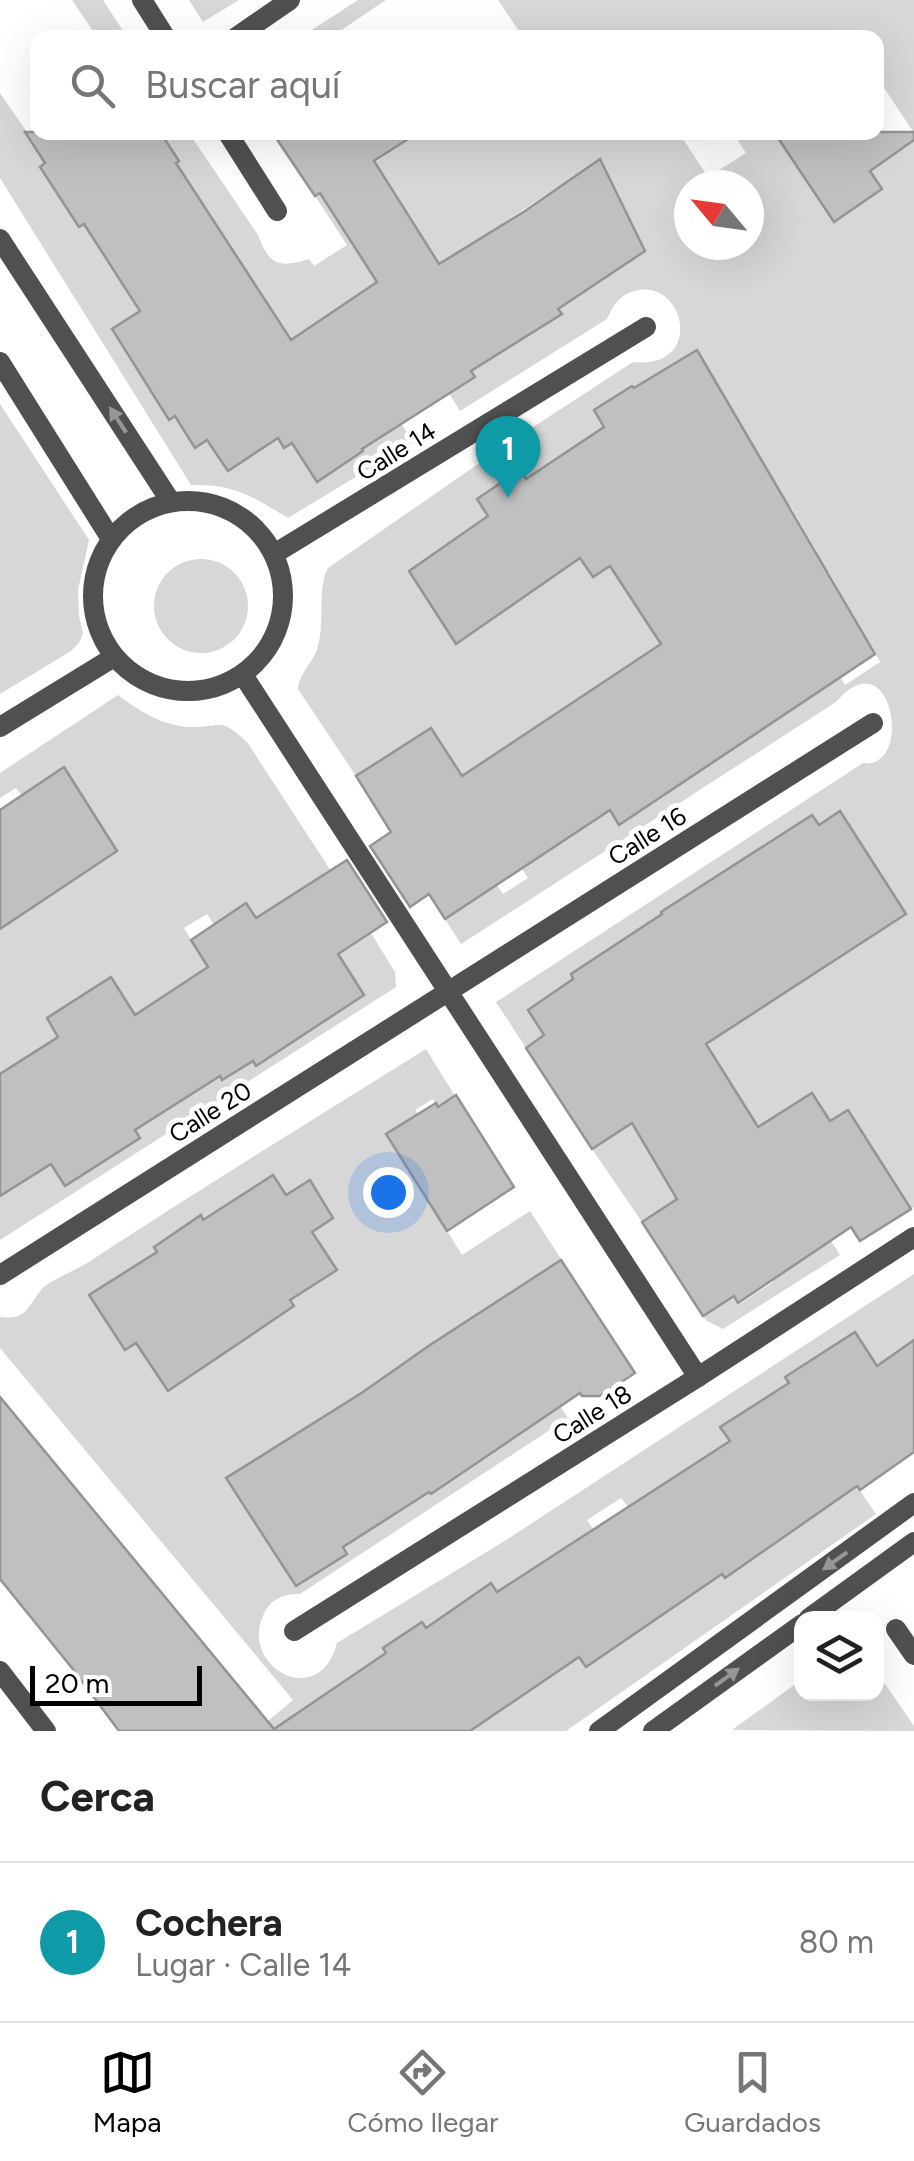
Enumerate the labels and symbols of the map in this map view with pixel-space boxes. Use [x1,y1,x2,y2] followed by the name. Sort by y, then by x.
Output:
[674,170,764,260] north arrow
[109,407,127,434] one-way arrow
[351,415,441,487] street label: Calle 14
[476,416,540,498] pin: 1
[603,800,691,872] street label: Calle 16
[163,1075,257,1149] street label: Calle 20
[363,1167,414,1218] your location
[547,1378,637,1450] street label: Calle 18
[822,1550,848,1570] one-way arrow
[30,1661,202,1706] scale bar
[714,1668,740,1688] one-way arrow

